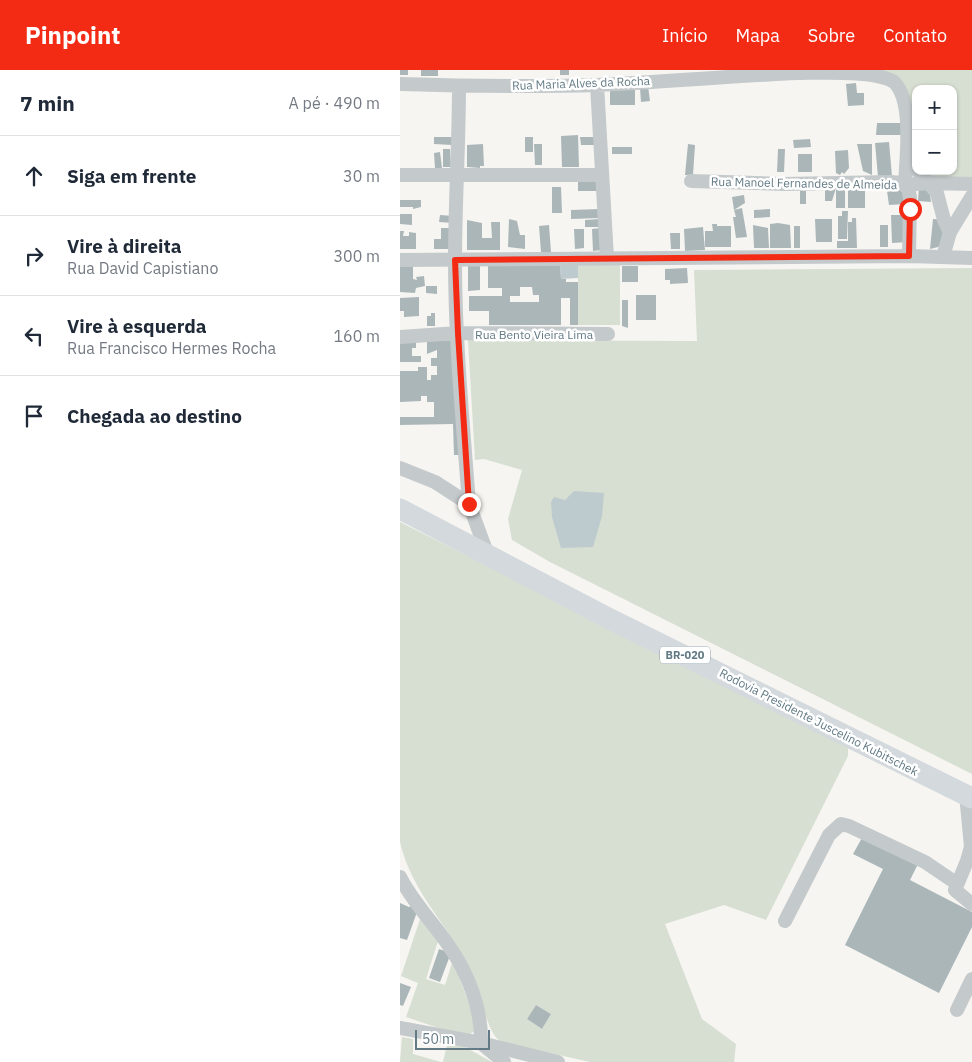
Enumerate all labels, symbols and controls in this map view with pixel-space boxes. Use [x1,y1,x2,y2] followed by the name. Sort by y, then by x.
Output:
[25,19,120,51] text: Pinpoint
[662,24,708,47] text: Início
[736,24,780,47] text: Mapa
[808,24,855,47] text: Sobre
[883,24,947,47] text: Contato
[512,73,651,93] street label: Rua Maria Alves da Rocha
[912,85,957,175] map controls
[912,85,957,130] button: +
[20,89,75,117] text: 7 min
[289,93,380,113] text: A pé · 490 m
[912,130,957,175] button: −
[20,162,48,190] icon: ahead
[67,164,197,188] text: Siga em frente
[343,166,380,186] text: 30 m
[711,174,898,192] street label: Rua Manoel Fernandes de Almeida
[899,198,922,221] route start
[67,234,182,258] text: Vire à direita
[20,242,48,270] icon: right
[333,246,380,266] text: 300 m
[67,258,218,278] text: Rua David Capistiano
[67,314,207,338] text: Vire à esquerda
[20,322,48,350] icon: left
[333,326,380,346] text: 160 m
[475,327,594,342] street label: Rua Bento Vieira Lima
[67,338,276,358] text: Rua Francisco Hermes Rocha
[20,402,48,430] icon: arrive
[67,404,242,428] text: Chegada ao destino
[458,493,481,516] route end
[660,646,710,664] road number: BR-020
[717,665,921,779] street label: Rodovia Presidente Juscelino Kubitschek
[415,1027,490,1050] scale bar
[422,1030,454,1048] text: 50 m

